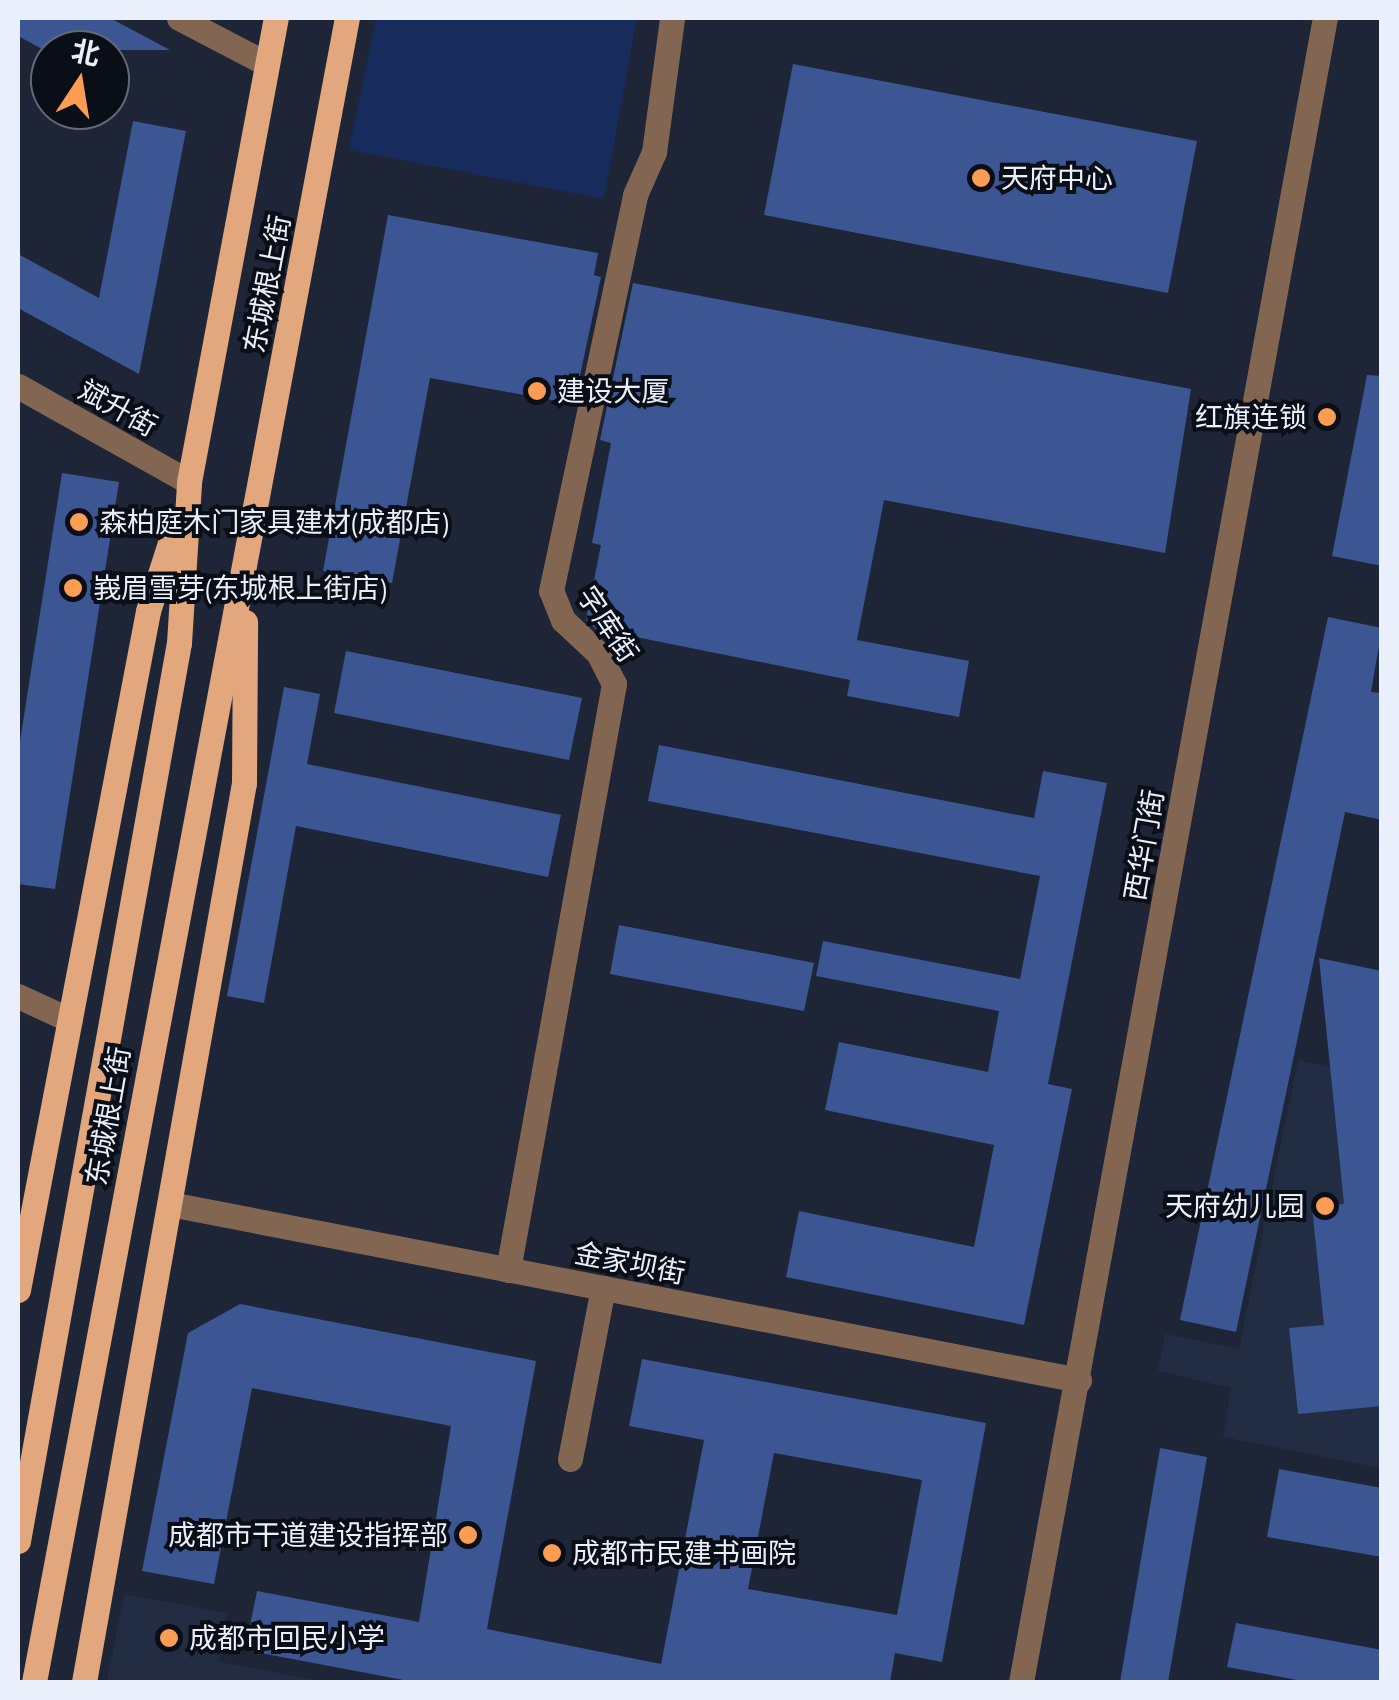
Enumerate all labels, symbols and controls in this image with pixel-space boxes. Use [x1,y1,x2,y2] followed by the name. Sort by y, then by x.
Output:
[30,30,130,130] north arrow
[68,31,103,73] text: 北
[1001,161,1113,195] place label: 天府中心
[970,167,992,189] marker: 天府中心
[237,212,297,356] street label: 东城根上街
[73,373,163,443] street label: 斌升街
[557,374,669,408] place label: 建设大厦
[526,380,548,402] marker: 建设大厦
[1195,400,1307,434] place label: 红旗连锁
[1316,406,1338,428] marker: 红旗连锁
[99,505,448,539] place label: 森柏庭木门家具建材(成都店)
[68,511,90,533] marker: 森柏庭木门家具建材(成都店)
[93,571,386,605] place label: 峩眉雪芽(东城根上街店)
[62,577,84,599] marker: 峩眉雪芽(东城根上街店)
[571,580,645,668] street label: 字库街
[1118,787,1170,903] street label: 西华门街
[79,1044,137,1188] street label: 东城根上街
[1165,1189,1305,1223] place label: 天府幼儿园
[1314,1195,1336,1217] marker: 天府幼儿园
[572,1236,688,1290] street label: 金家坝街
[168,1518,448,1552] place label: 成都市干道建设指挥部
[457,1524,479,1546] marker: 成都市干道建设指挥部
[572,1536,796,1570] place label: 成都市民建书画院
[541,1542,563,1564] marker: 成都市民建书画院
[189,1621,385,1655] place label: 成都市回民小学
[158,1627,180,1649] marker: 成都市回民小学

